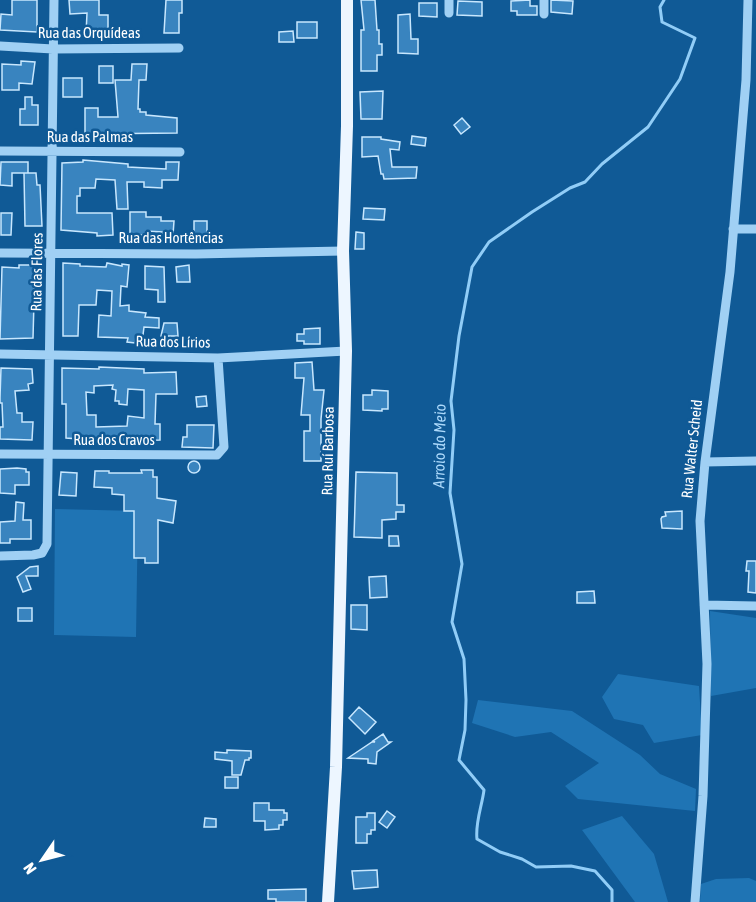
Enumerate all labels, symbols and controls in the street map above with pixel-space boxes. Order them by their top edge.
street label: Rua das Orquídeas [38,24,140,41]
street label: Rua das Palmas [47,128,133,145]
street label: Rua das Hortências [119,229,223,246]
street label: Rua das Flores [27,233,46,311]
street label: Rua dos Lírios [135,332,211,351]
street label: Rua Walter Scheid [678,399,705,499]
water label: Arroio do Meio [429,404,449,489]
street label: Rua Ruí Barbosa [318,406,337,496]
street label: Rua dos Cravos [73,431,155,448]
north arrow [12,830,72,890]
text: N [20,860,40,878]

